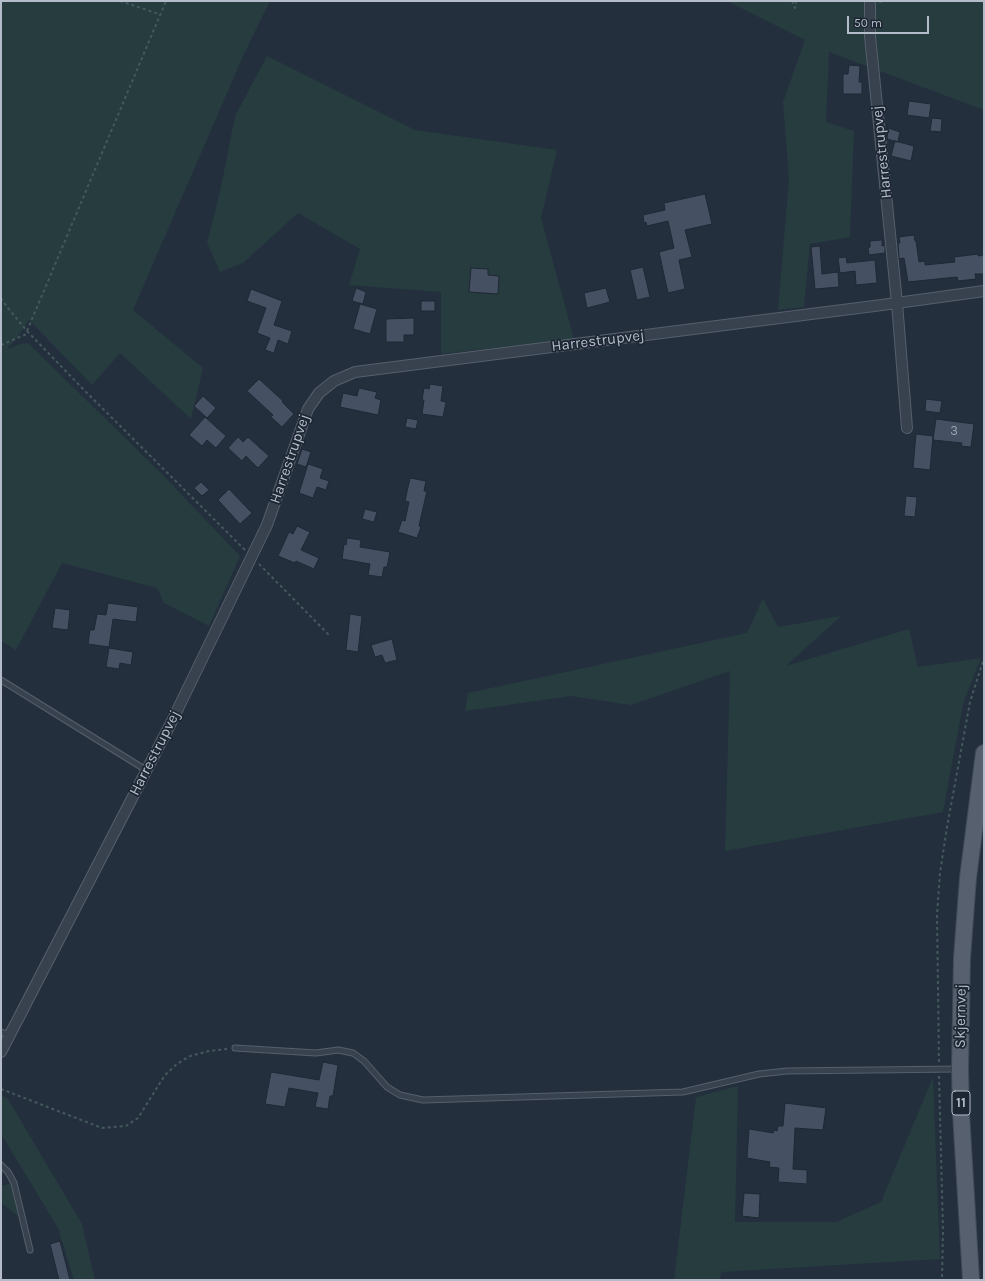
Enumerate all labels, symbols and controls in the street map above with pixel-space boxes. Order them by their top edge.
scale bar [849,8,931,34]
text: 50 m [854,16,882,30]
street label: Harrestrupvej [868,105,896,199]
street label: Harrestrupvej [550,326,646,356]
street label: Harrestrupvej [266,412,314,506]
house number: 3 [950,423,958,439]
street label: Harrestrupvej [126,707,184,799]
street label: Skjernvej [951,984,971,1048]
road number: 11 [952,1091,970,1115]

